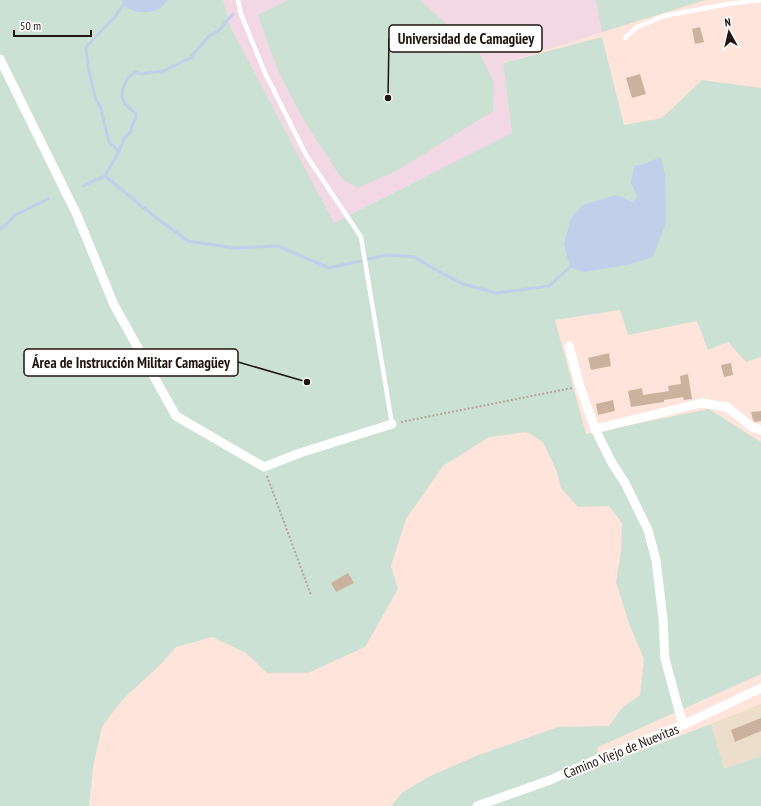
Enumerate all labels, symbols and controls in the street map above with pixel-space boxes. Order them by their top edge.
scale bar [14,12,91,38]
north arrow [709,12,749,52]
text: N [724,15,732,29]
text: 50 m [20,18,41,33]
callout: Universidad de Camagüey [389,25,542,52]
text: Universidad de Camagüey [398,29,535,48]
callout: Área de Instrucción Militar Camagüey [24,349,238,376]
text: Área de Instrucción Militar Camagüey [31,353,231,372]
street label: Camino Viejo de Nuevitas [561,720,682,782]

